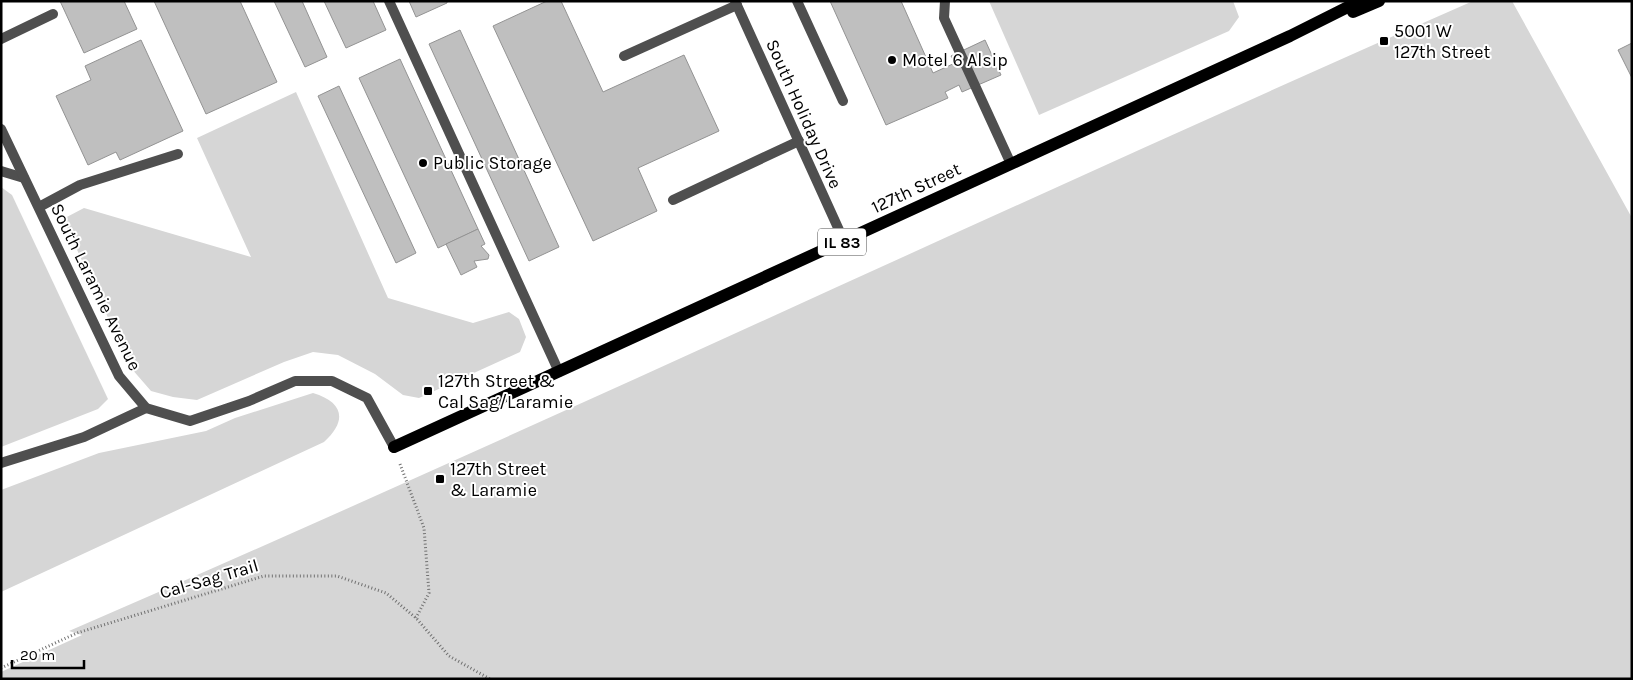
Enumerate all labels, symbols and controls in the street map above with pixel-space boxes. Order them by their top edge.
place label: 5001 W 127th Street [1394,20,1490,63]
marker: 5001 W 127th Street [1378,35,1390,47]
street label: South Holiday Drive [761,36,847,192]
place label: Motel 6 Alsip [902,49,1008,71]
marker: Motel 6 Alsip [886,54,898,66]
place label: Public Storage [433,152,552,174]
marker: Public Storage [417,157,429,169]
street label: 127th Street [868,158,964,218]
street label: South Laramie Avenue [46,200,146,374]
road number: IL 83 [818,228,866,256]
place label: 127th Street & Cal Sag/Laramie [438,370,573,413]
marker: 127th Street & Cal Sag/Laramie [422,385,434,397]
place label: 127th Street & Laramie [450,458,546,501]
marker: 127th Street & Laramie [434,473,446,485]
street label: Cal-Sag Trail [157,554,261,604]
scale bar [12,638,85,670]
text: 20 m [20,646,55,664]

